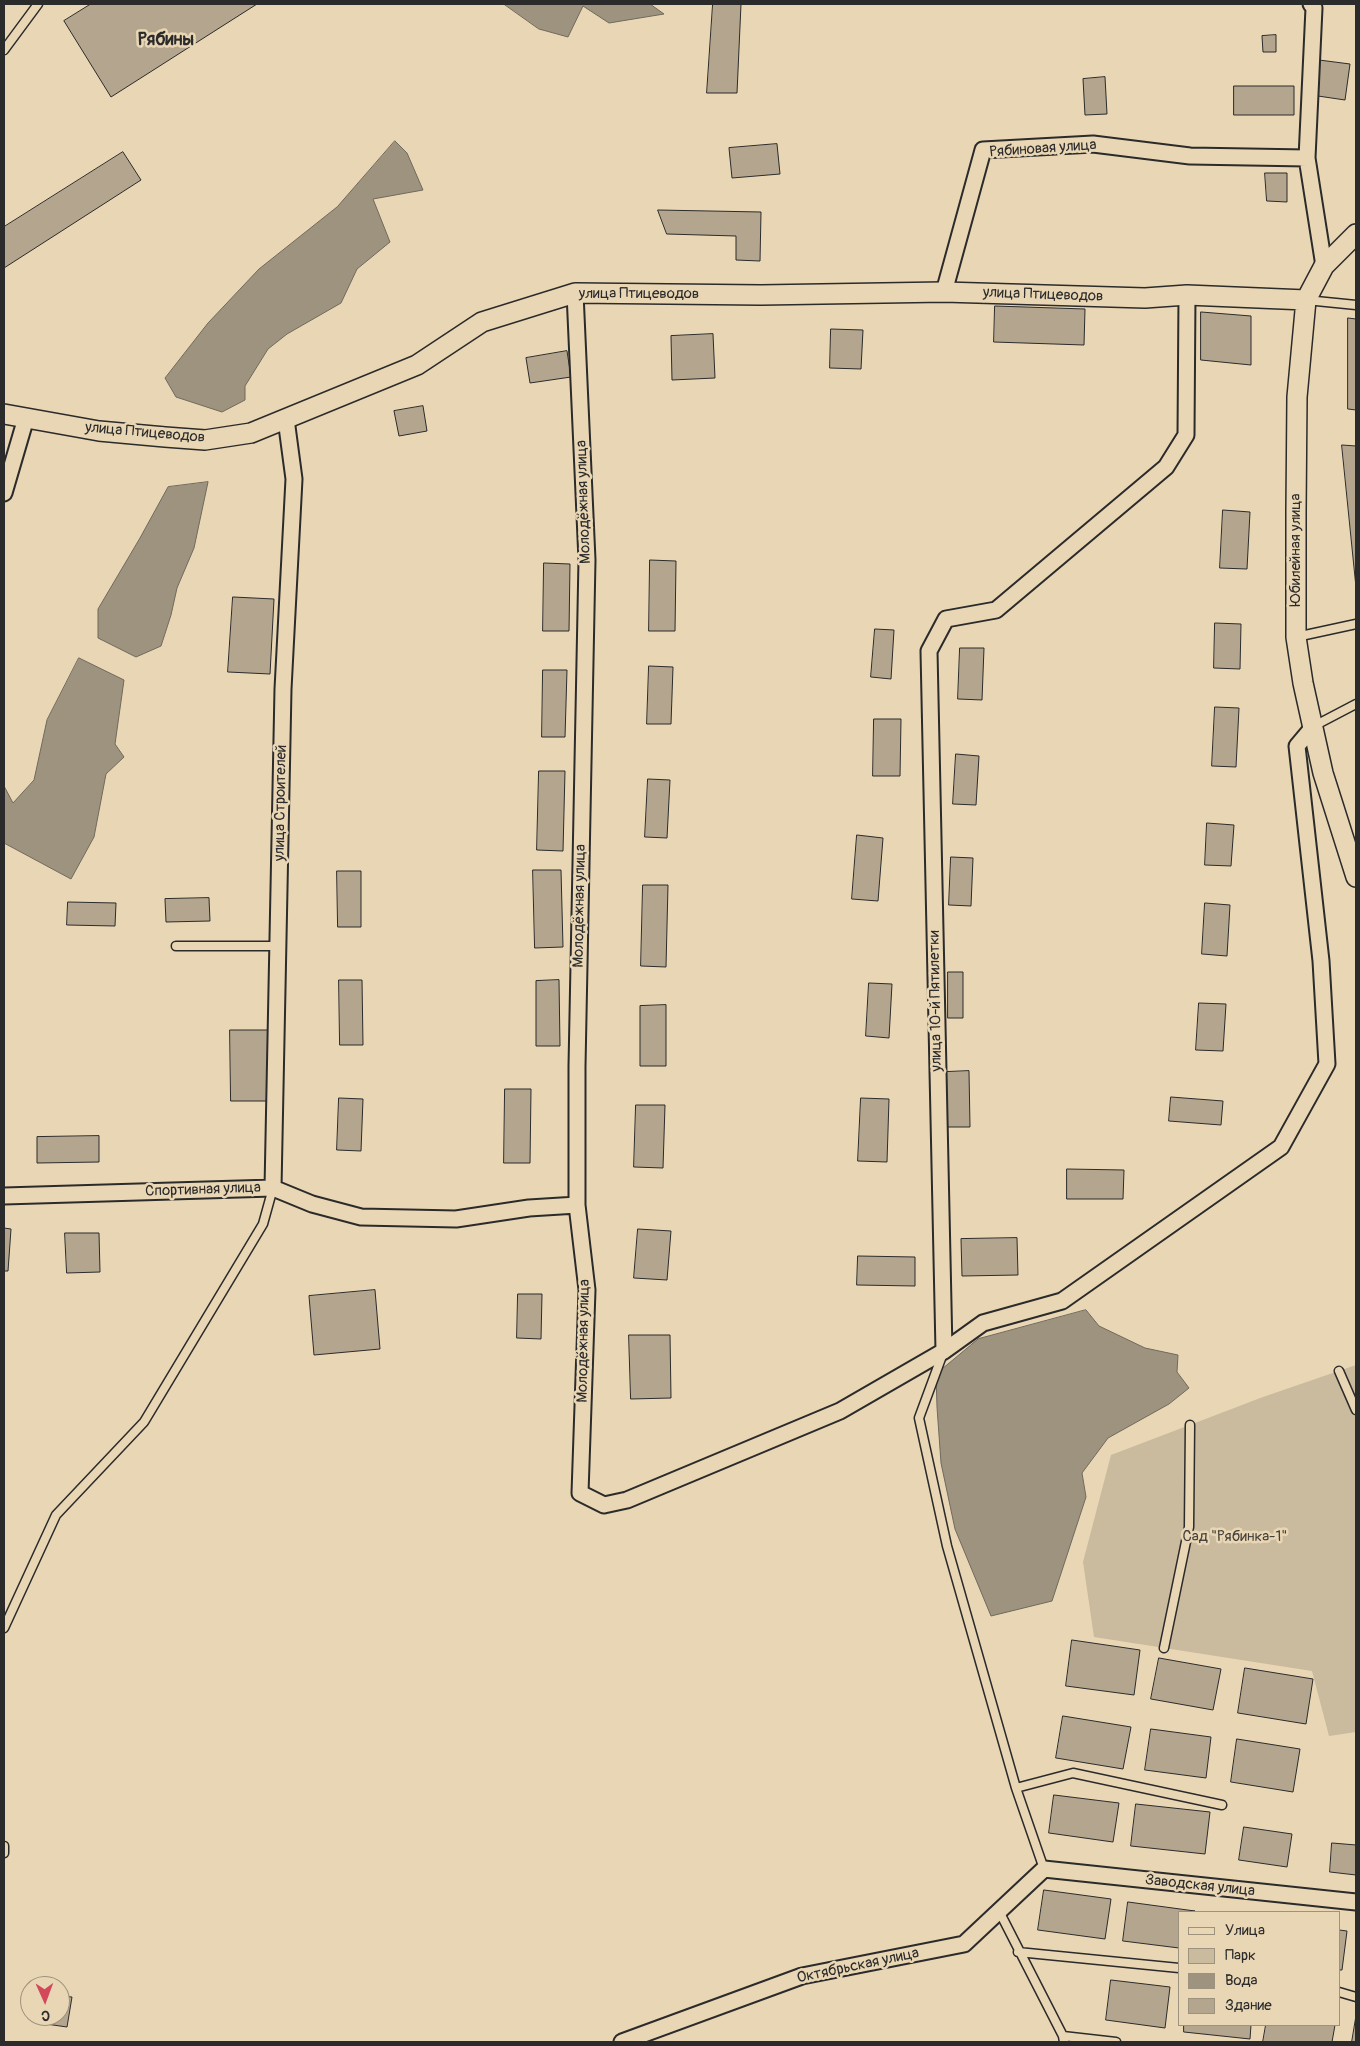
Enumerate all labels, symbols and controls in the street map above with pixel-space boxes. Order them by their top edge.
district label: Рябины [138,29,194,51]
street label: Рябиновая улица [989,136,1097,162]
street label: улица Птицеводов [982,284,1104,306]
street label: улица Птицеводов [579,285,699,303]
street label: улица Птицеводов [84,419,206,447]
street label: Молодёжная улица [573,440,595,564]
street label: Юбилейная улица [1287,494,1305,606]
street label: улица Строителей [271,745,291,861]
street label: Молодёжная улица [570,844,590,968]
street label: улица 10-й Пятилетки [926,930,946,1072]
street label: Спортивная улица [145,1179,261,1201]
street label: Молодёжная улица [574,1279,594,1403]
park label: Сад "Рябинка-1" [1183,1528,1287,1546]
street label: Заводская улица [1144,1871,1256,1901]
legend [1178,1911,1340,2026]
text: Улица [1225,1921,1265,1940]
street label: Октябрьская улица [795,1944,921,1988]
text: Парк [1225,1946,1256,1965]
text: Вода [1225,1971,1258,1990]
north arrow [20,1976,70,2026]
text: Здание [1225,1996,1272,2015]
text: С [41,2007,50,2024]

